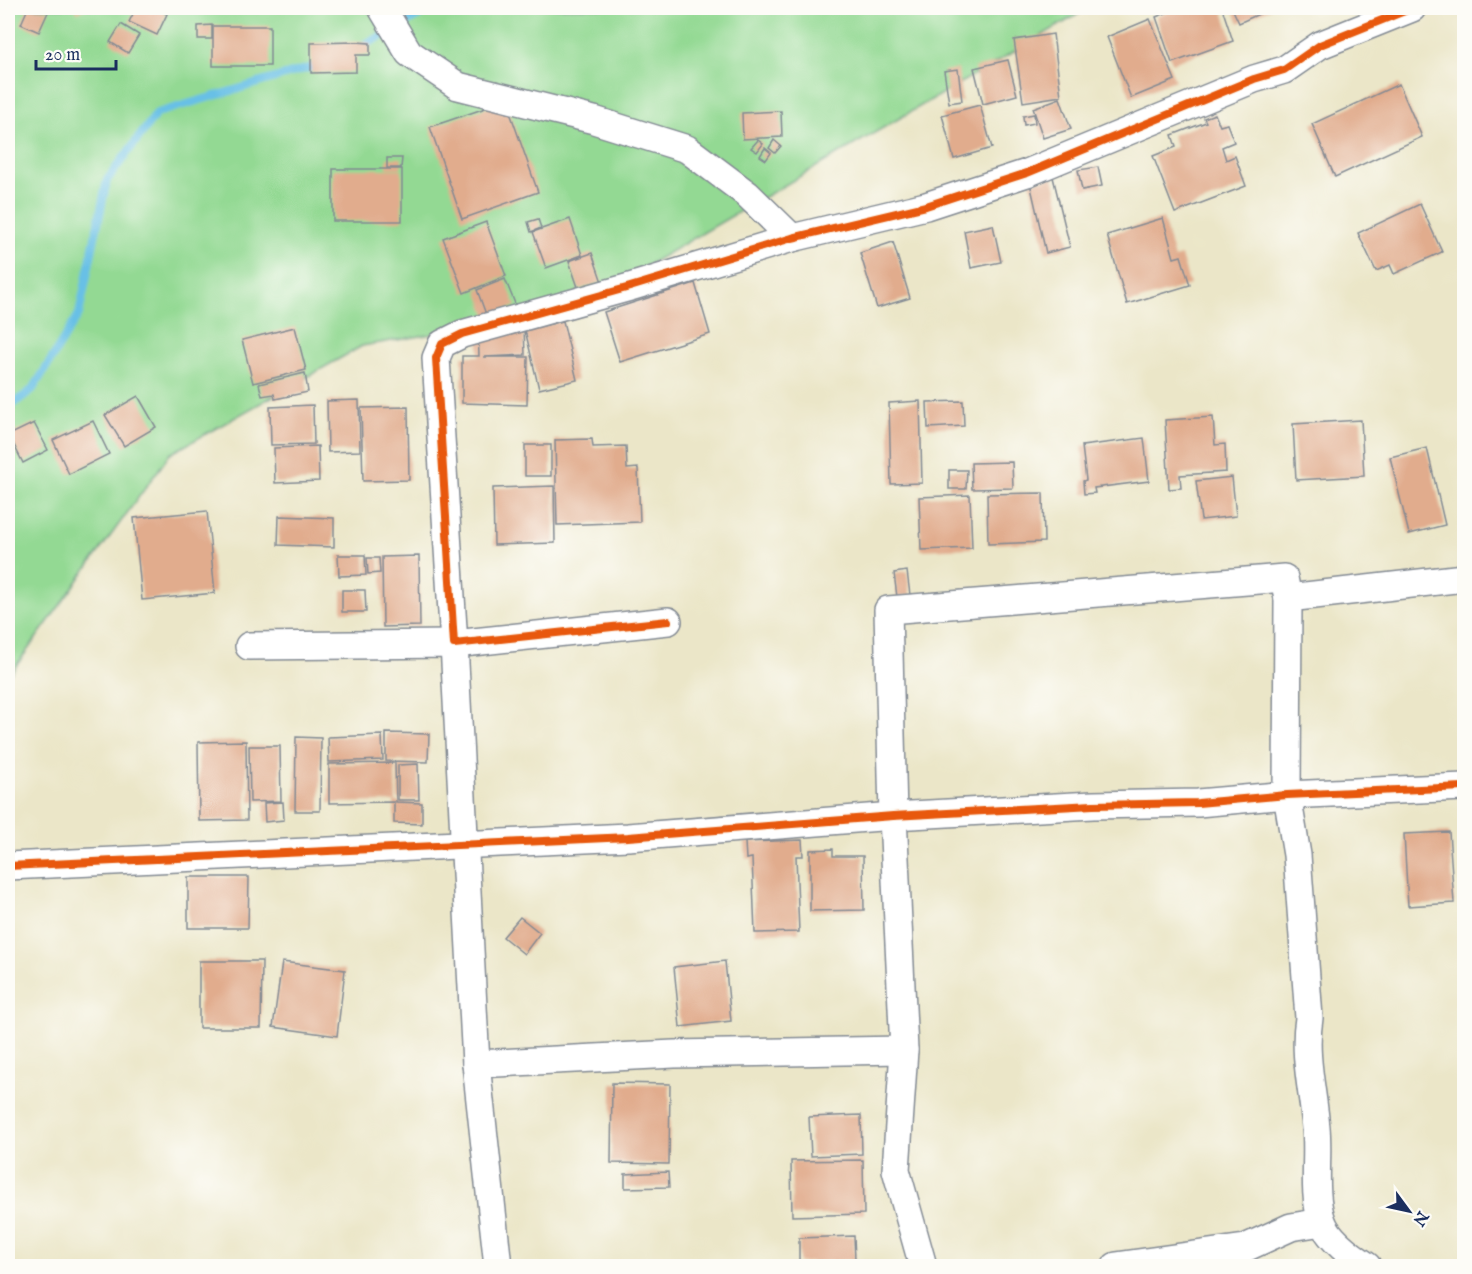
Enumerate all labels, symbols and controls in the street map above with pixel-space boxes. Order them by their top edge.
scale bar [36,33,116,71]
text: 20 m [45,44,80,67]
north arrow [1379,1181,1439,1241]
text: N [1408,1206,1433,1229]

